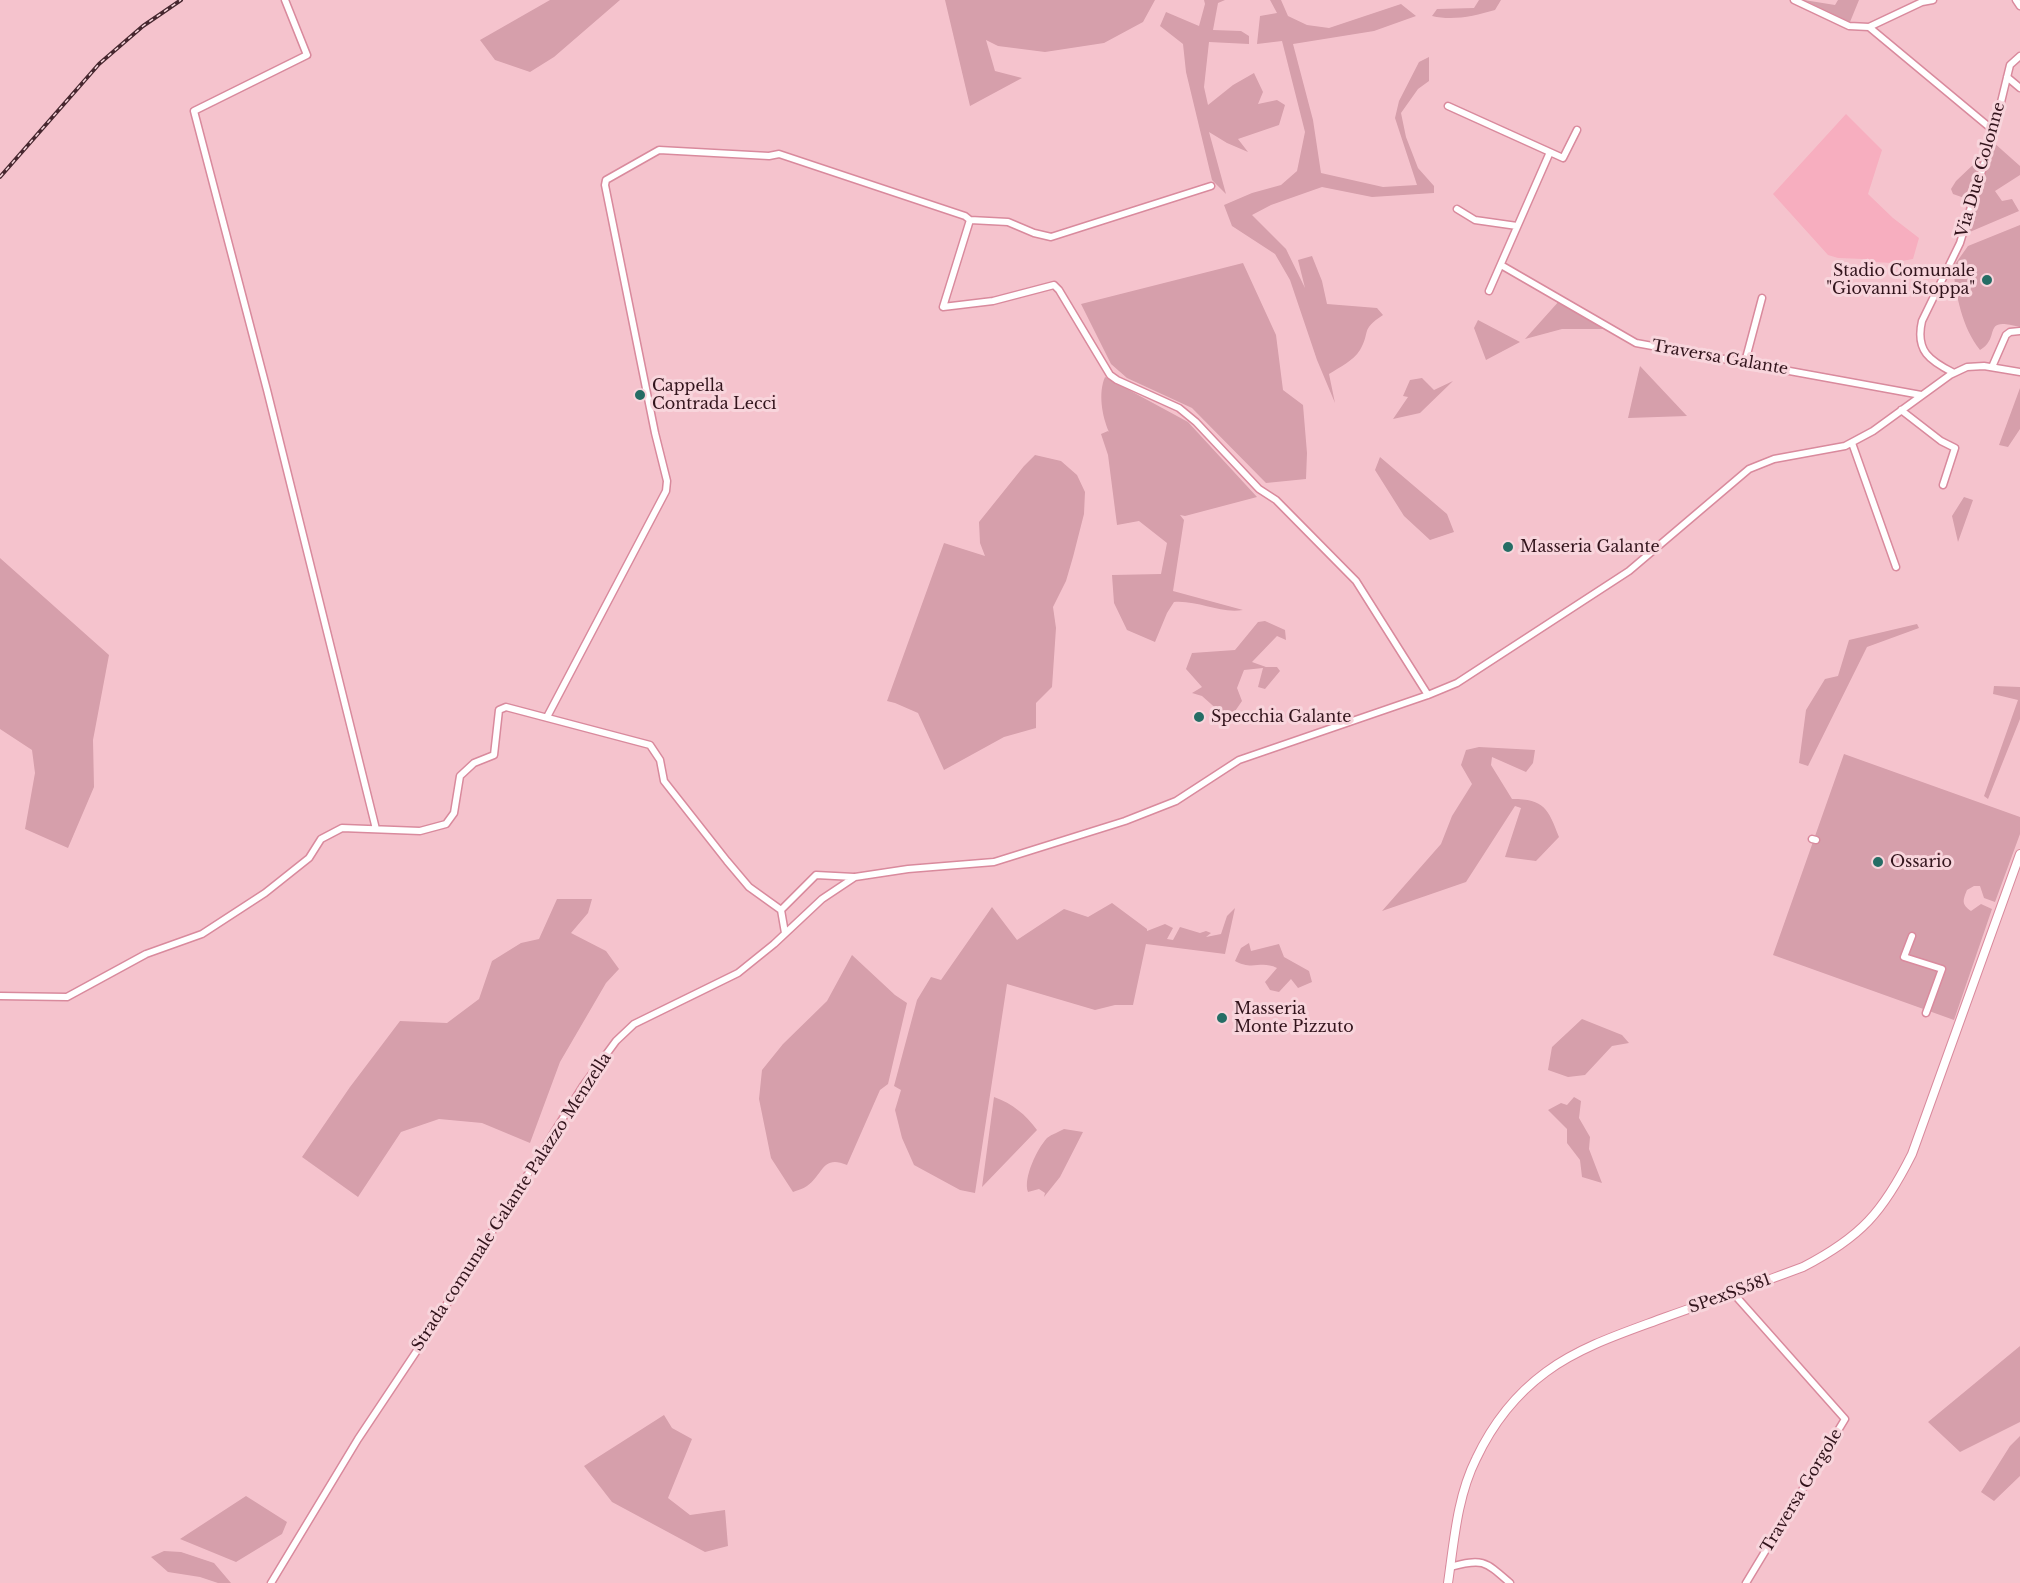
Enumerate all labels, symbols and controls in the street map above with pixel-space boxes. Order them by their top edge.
street label: Via Due Colonne [1952,100,2010,240]
place label: Stadio Comunale "Giovanni Stoppa" [1826,261,1975,299]
marker: Stadio Comunale "Giovanni Stoppa" [1980,273,1994,287]
street label: Traversa Galante [1650,337,1790,379]
place label: Cappella Contrada Lecci [652,376,777,414]
marker: Cappella Contrada Lecci [633,388,647,402]
place label: Masseria Galante [1520,537,1660,557]
marker: Masseria Galante [1501,540,1515,554]
place label: Specchia Galante [1211,707,1351,727]
marker: Specchia Galante [1192,710,1206,724]
place label: Ossario [1890,852,1952,872]
marker: Ossario [1871,855,1885,869]
place label: Masseria Monte Pizzuto [1234,999,1354,1037]
marker: Masseria Monte Pizzuto [1215,1011,1229,1025]
street label: Strada comunale Galante Palazzo Menzella [408,1049,616,1355]
street label: SPexSS581 [1686,1270,1774,1318]
street label: Traversa Gorgole [1757,1426,1847,1556]

